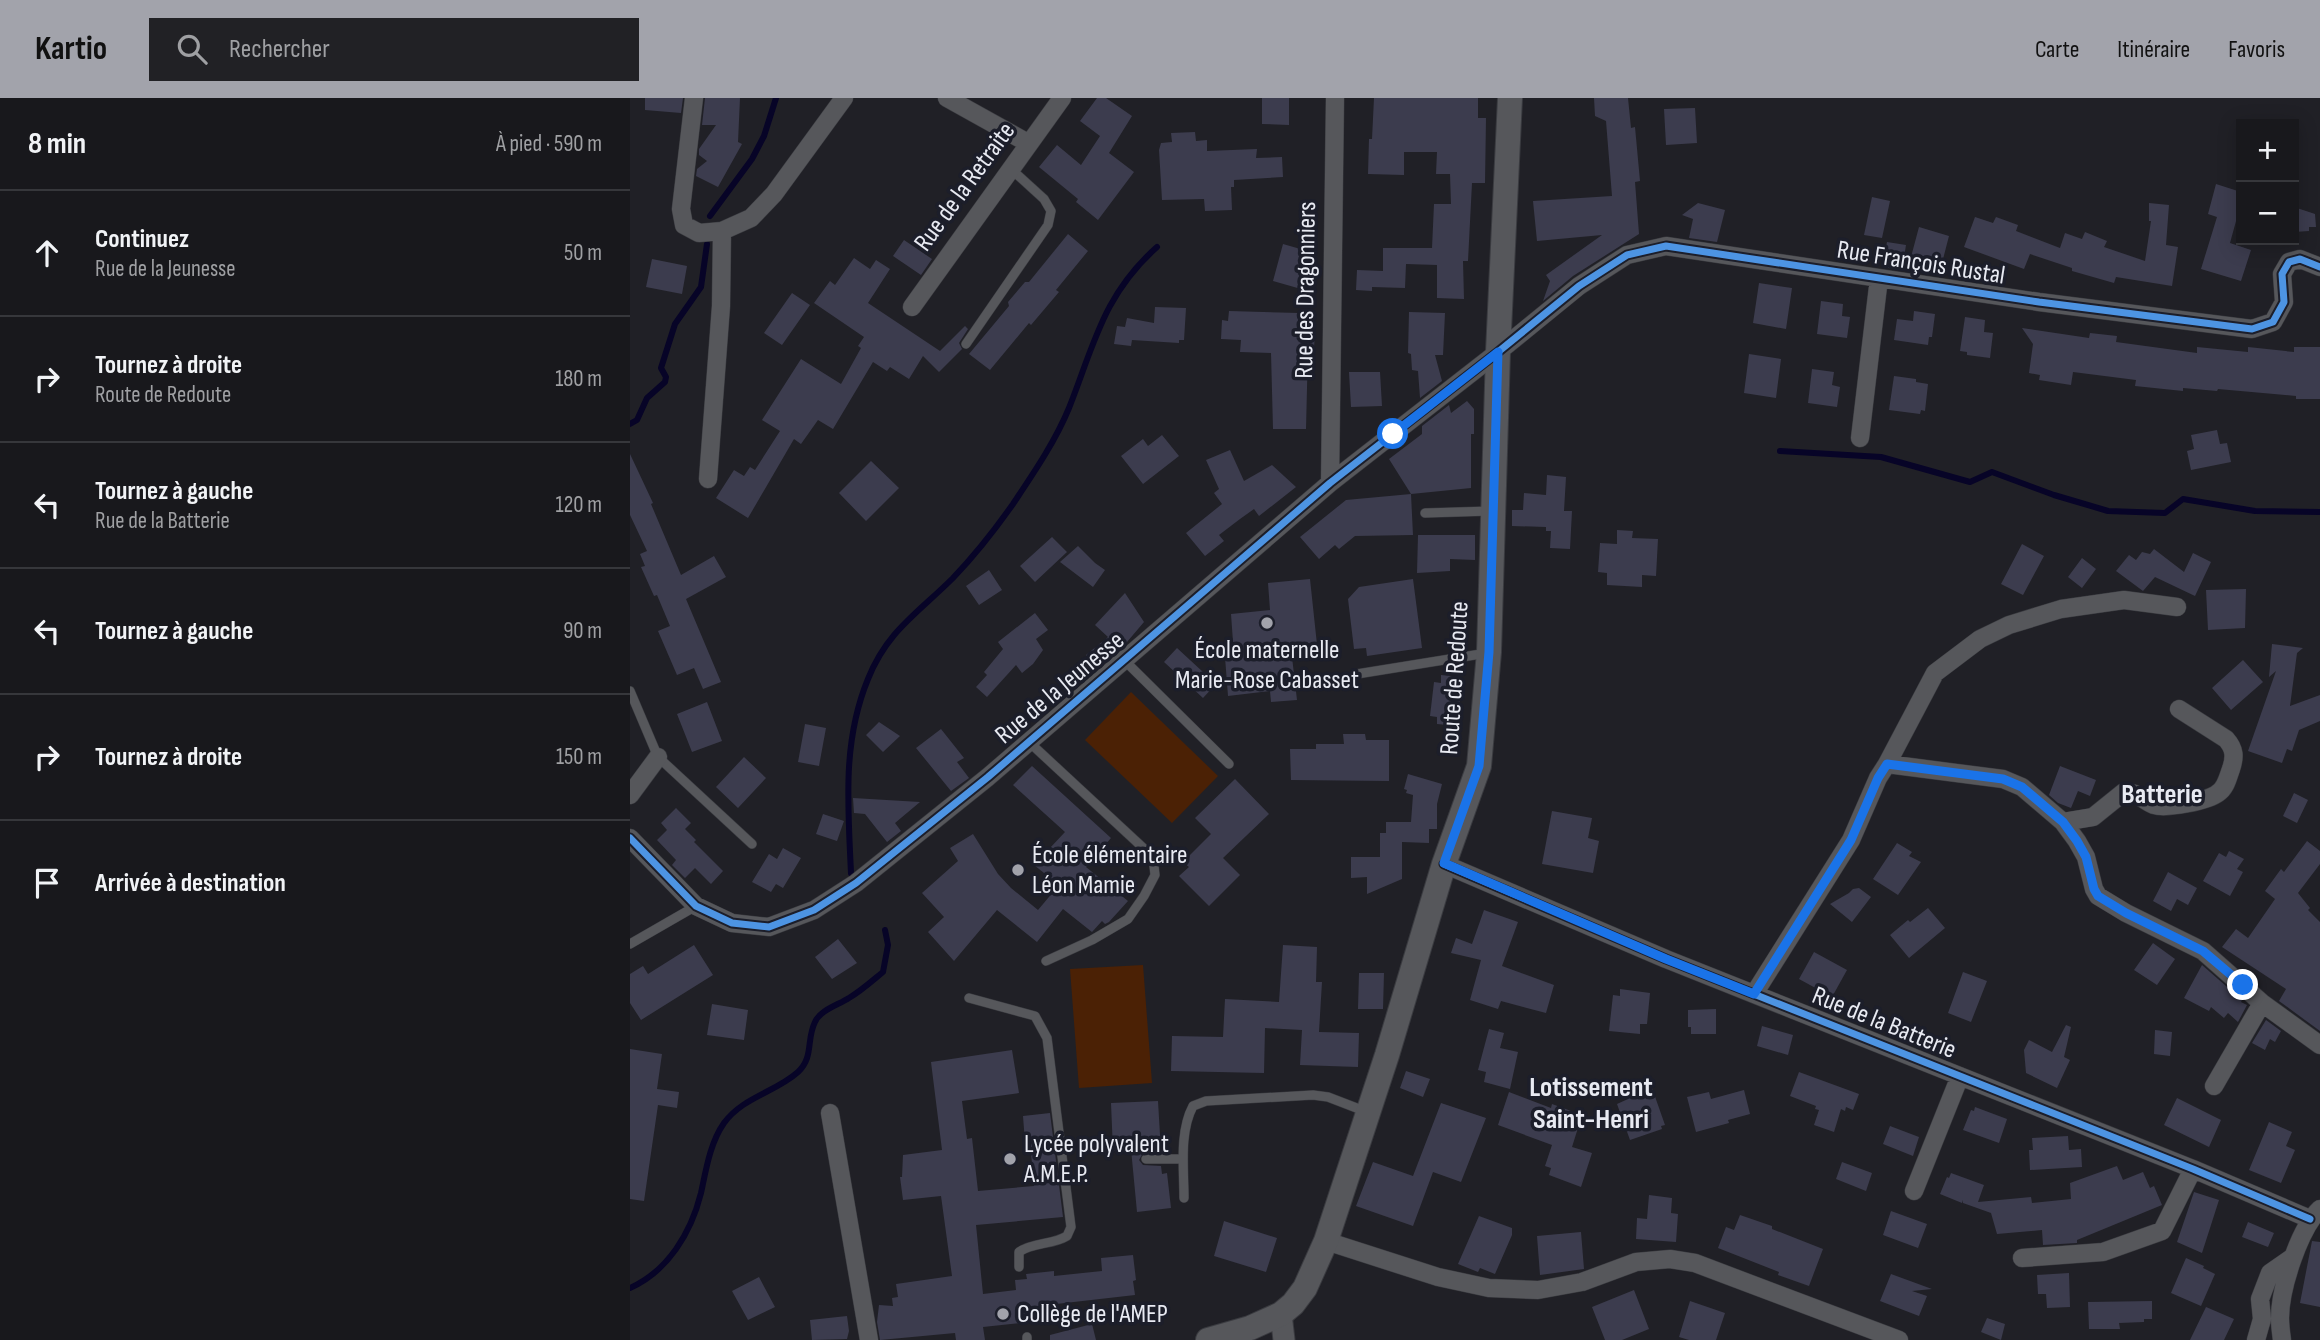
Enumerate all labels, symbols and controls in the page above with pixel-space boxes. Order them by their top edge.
search box [149,18,639,81]
text: Kartio [35,29,107,69]
icon: search [173,30,211,68]
text: Rechercher [229,34,330,65]
text: Carte [2035,35,2079,64]
text: Itinéraire [2117,35,2190,64]
text: Favoris [2228,35,2285,64]
street label: Rue de la Retraite [908,116,1022,258]
map controls [2236,119,2299,245]
button: + [2236,119,2299,182]
text: 8 min [28,126,86,162]
text: À pied · 590 m [496,130,602,158]
button: − [2236,182,2299,245]
street label: Rue des Dragonniers [1289,201,1323,379]
text: Continuez [95,224,189,255]
icon: ahead [28,234,66,272]
street label: Rue François Rustal [1835,234,2007,292]
text: 50 m [564,239,602,267]
text: Rue de la Jeunesse [95,255,236,283]
text: Tournez à droite [95,350,242,381]
icon: right [28,360,66,398]
text: 180 m [555,365,602,393]
text: Route de Redoute [95,381,231,409]
route start [1377,418,1408,449]
text: Tournez à gauche [95,476,253,507]
icon: left [28,486,66,524]
text: 120 m [556,491,602,519]
text: Rue de la Batterie [95,507,230,535]
street label: Route de Redoute [1434,600,1476,756]
icon: left [28,612,66,650]
marker: École maternelle Marie-Rose Cabasset [1259,615,1275,631]
text: Tournez à gauche [95,616,253,647]
text: 90 m [563,617,602,645]
street label: Rue de la Jeunesse [989,625,1131,751]
place label: École maternelle Marie-Rose Cabasset [1175,635,1359,696]
icon: right [28,738,66,776]
text: Tournez à droite [95,742,242,773]
text: 150 m [556,743,602,771]
district label: Batterie [2121,778,2203,811]
place label: École élémentaire Léon Mamie [1032,840,1187,901]
marker: École élémentaire Léon Mamie [1010,862,1026,878]
icon: arrive [28,864,66,902]
text: Arrivée à destination [95,868,286,899]
route end [2227,969,2258,1000]
street label: Rue de la Batterie [1808,980,1960,1066]
district label: Lotissement Saint-Henri [1529,1071,1653,1136]
place label: Lycée polyvalent A.M.E.P. [1023,1129,1169,1190]
marker: Lycée polyvalent A.M.E.P. [1002,1151,1018,1167]
place label: Collège de l'AMEP [1017,1299,1168,1330]
marker: Collège de l'AMEP [995,1306,1011,1322]

